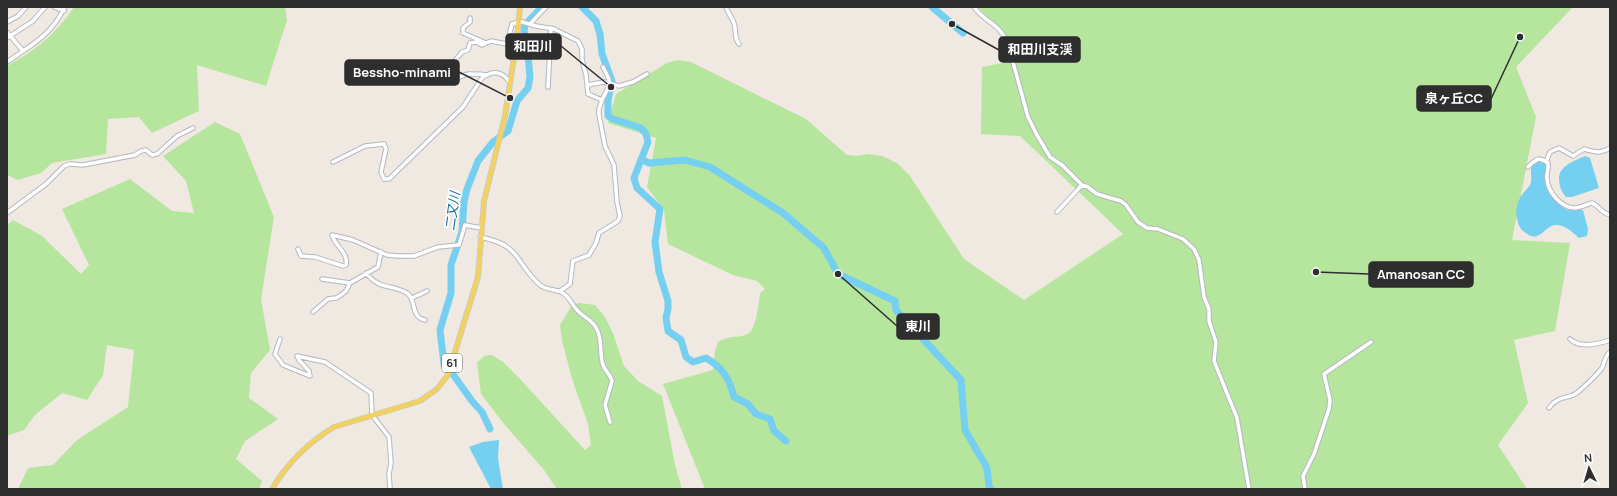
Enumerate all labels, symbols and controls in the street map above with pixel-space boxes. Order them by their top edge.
callout: 和田川 [506,34,561,59]
text: 和田川 [513,37,553,55]
callout: 和田川支渓 [999,37,1080,62]
text: 和田川支渓 [1007,40,1073,58]
callout: Bessho-minami [345,60,459,85]
text: Bessho-minami [353,63,451,81]
callout: 泉ヶ丘CC [1417,86,1491,111]
text: 泉ヶ丘CC [1425,89,1483,107]
water label: 二又川 [440,188,464,232]
callout: Amanosan CC [1369,262,1473,287]
text: Amanosan CC [1377,265,1466,283]
callout: 東川 [897,314,939,339]
text: 東川 [905,317,931,335]
road number: 61 [442,354,462,372]
north arrow [1569,448,1609,488]
text: N [1583,450,1593,465]

